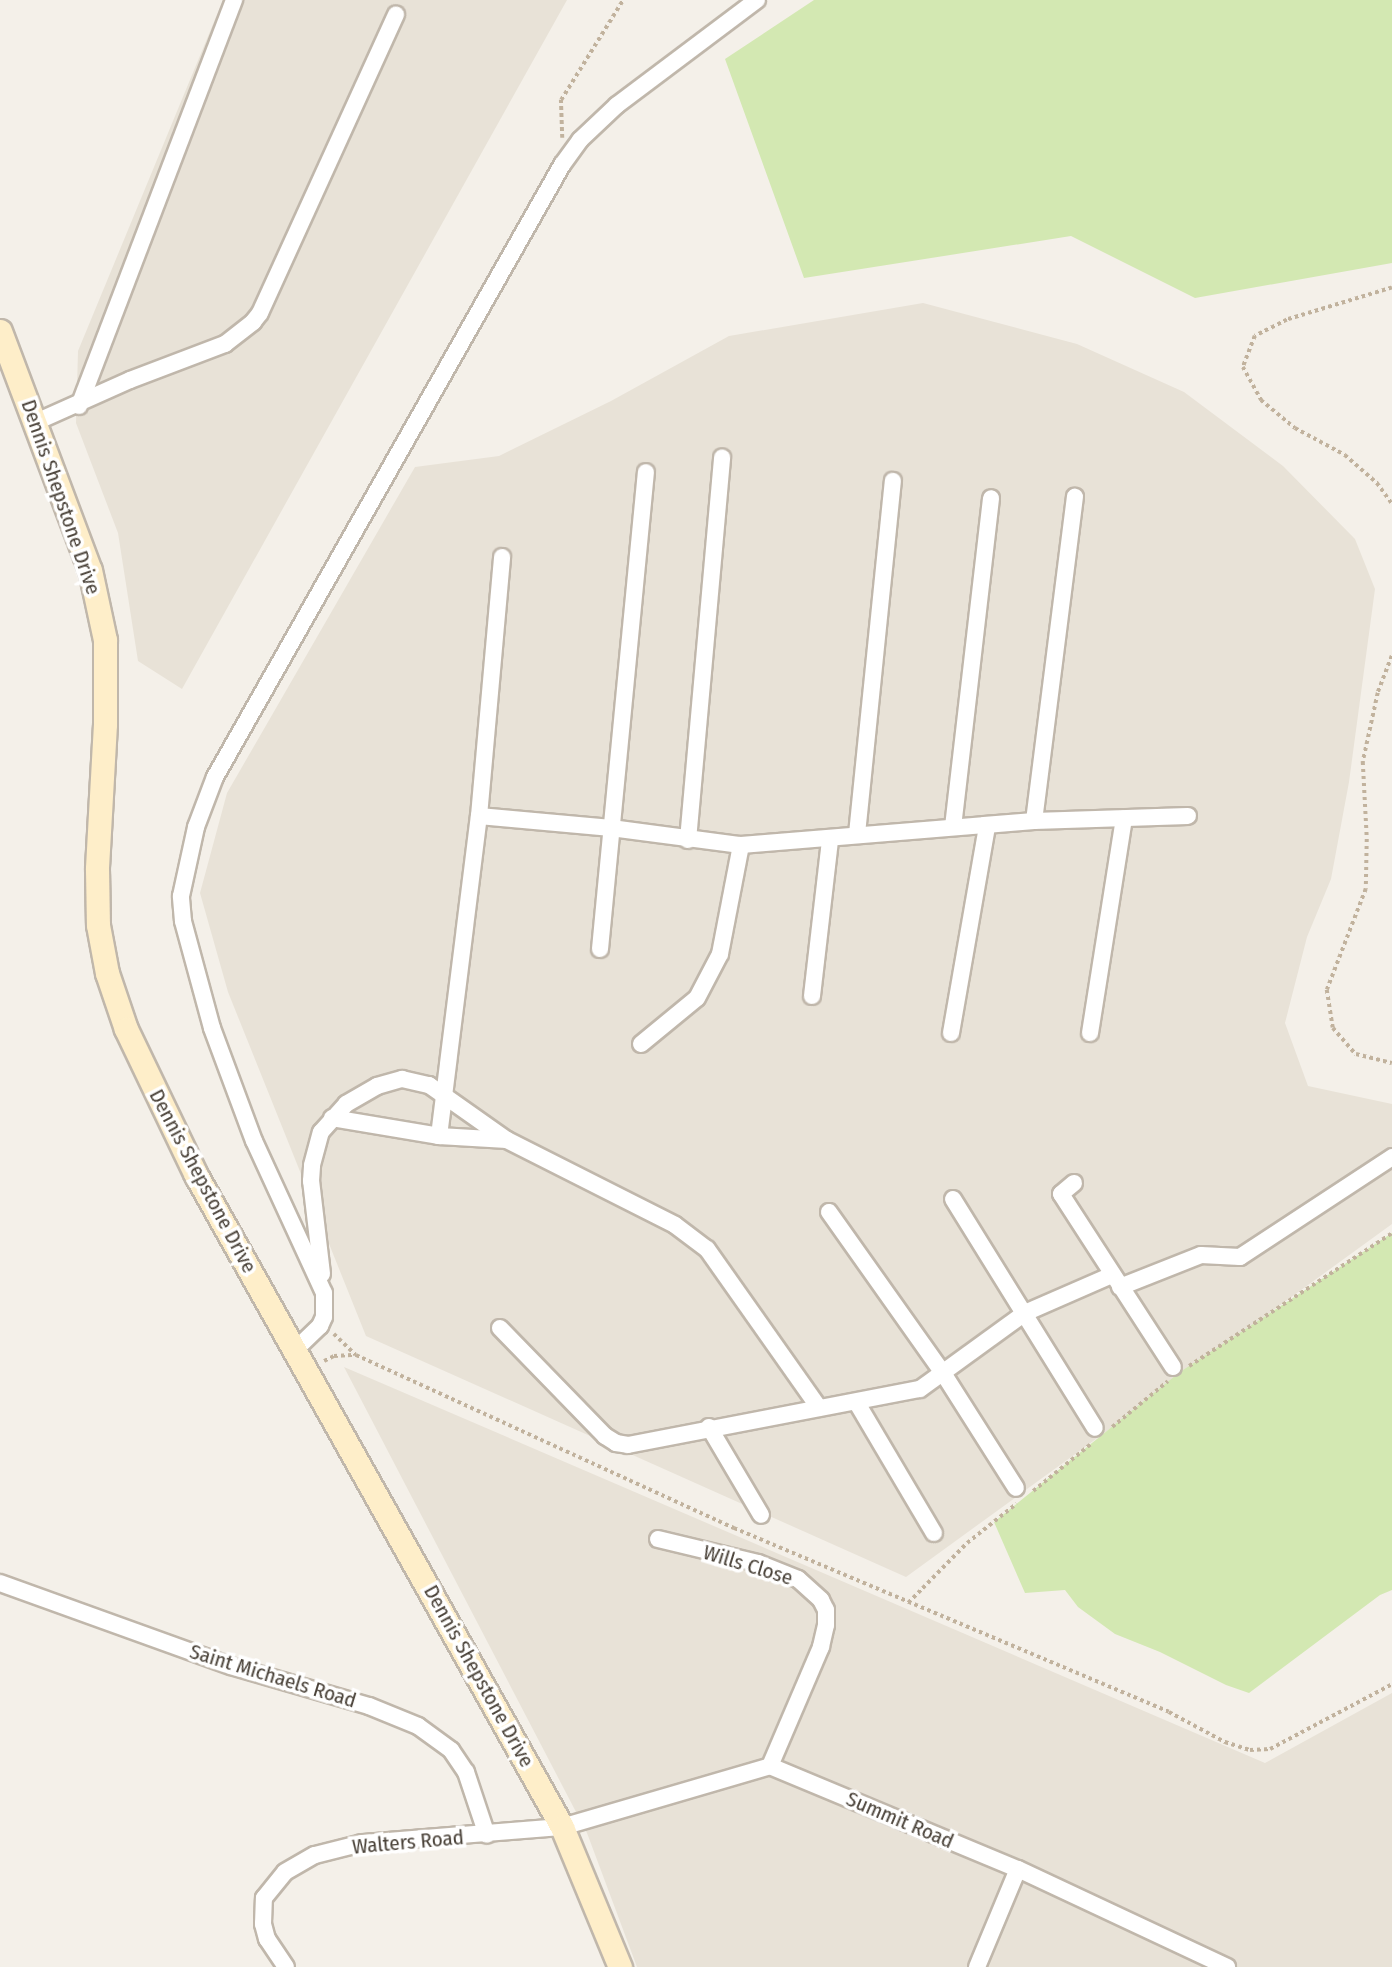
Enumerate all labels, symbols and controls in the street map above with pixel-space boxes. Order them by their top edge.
street label: Dennis Shepstone Drive [16,396,106,598]
street label: Dennis Shepstone Drive [144,1085,262,1277]
street label: Wills Close [700,1539,796,1591]
street label: Dennis Shepstone Drive [418,1581,540,1771]
street label: Saint Michaels Road [187,1639,359,1713]
street label: Summit Road [842,1786,958,1854]
street label: Walters Road [351,1825,465,1859]

